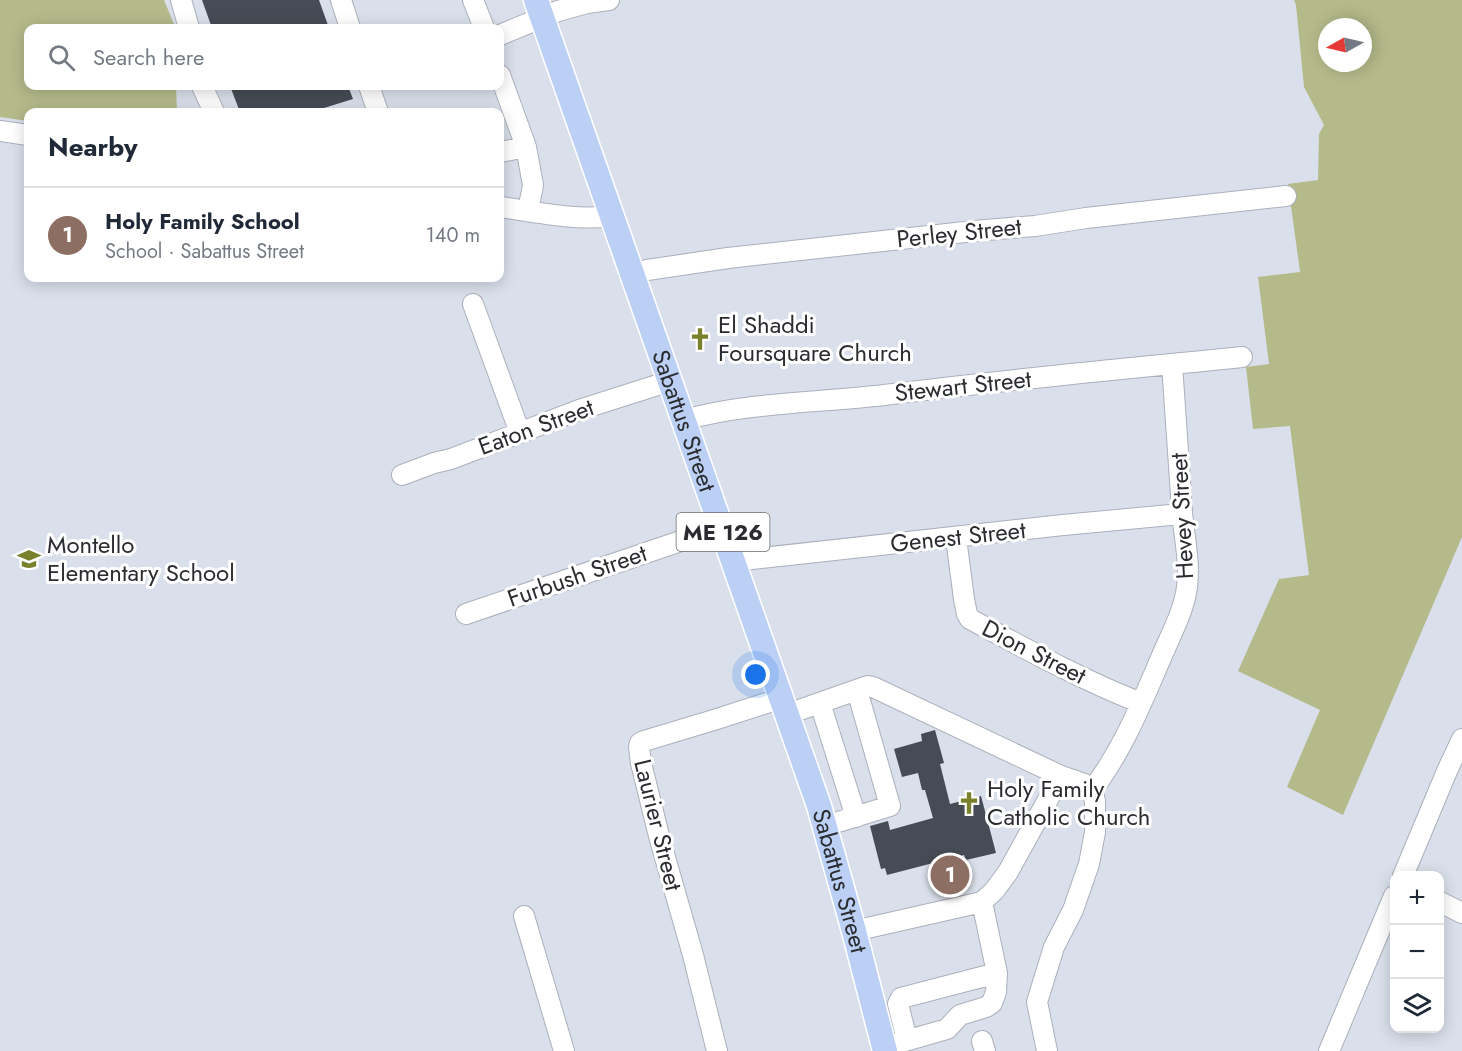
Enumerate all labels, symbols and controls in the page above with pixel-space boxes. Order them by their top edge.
north arrow [1318,18,1372,72]
search box [24,24,504,90]
icon: search [45,41,78,74]
text: Search here [93,41,204,73]
text: Nearby [48,128,137,166]
text: Holy Family School [105,205,300,237]
street label: Perley Street [895,209,1023,256]
text: 1 [62,221,73,250]
text: 140 m [426,221,480,250]
text: School · Sabattus Street [105,237,304,266]
place label: El Shaddi Foursquare Church [718,307,912,370]
church icon: El Shaddi Foursquare Church [687,326,713,352]
street label: Sabattus Street [643,345,725,497]
street label: Stewart Street [893,361,1033,410]
street label: Eaton Street [473,389,599,464]
street label: Hevey Street [1161,452,1202,580]
street label: Genest Street [889,512,1028,561]
road number: ME 126 [676,513,770,551]
place label: Montello Elementary School [47,527,235,590]
street label: Furbush Street [502,535,651,616]
school or university icon: Montello Elementary School [16,546,42,572]
street label: Dion Street [976,610,1093,693]
your location [741,660,770,689]
street label: Laurier Street [625,755,692,895]
place label: Holy Family Catholic Church [987,771,1150,834]
church icon: Holy Family Catholic Church [956,790,982,816]
street label: Sabattus Street [804,805,877,957]
pin: 1 [930,852,970,898]
map controls [1390,871,1444,1033]
button: + [1390,871,1444,925]
button: − [1390,925,1444,979]
button: layers [1390,979,1444,1033]

